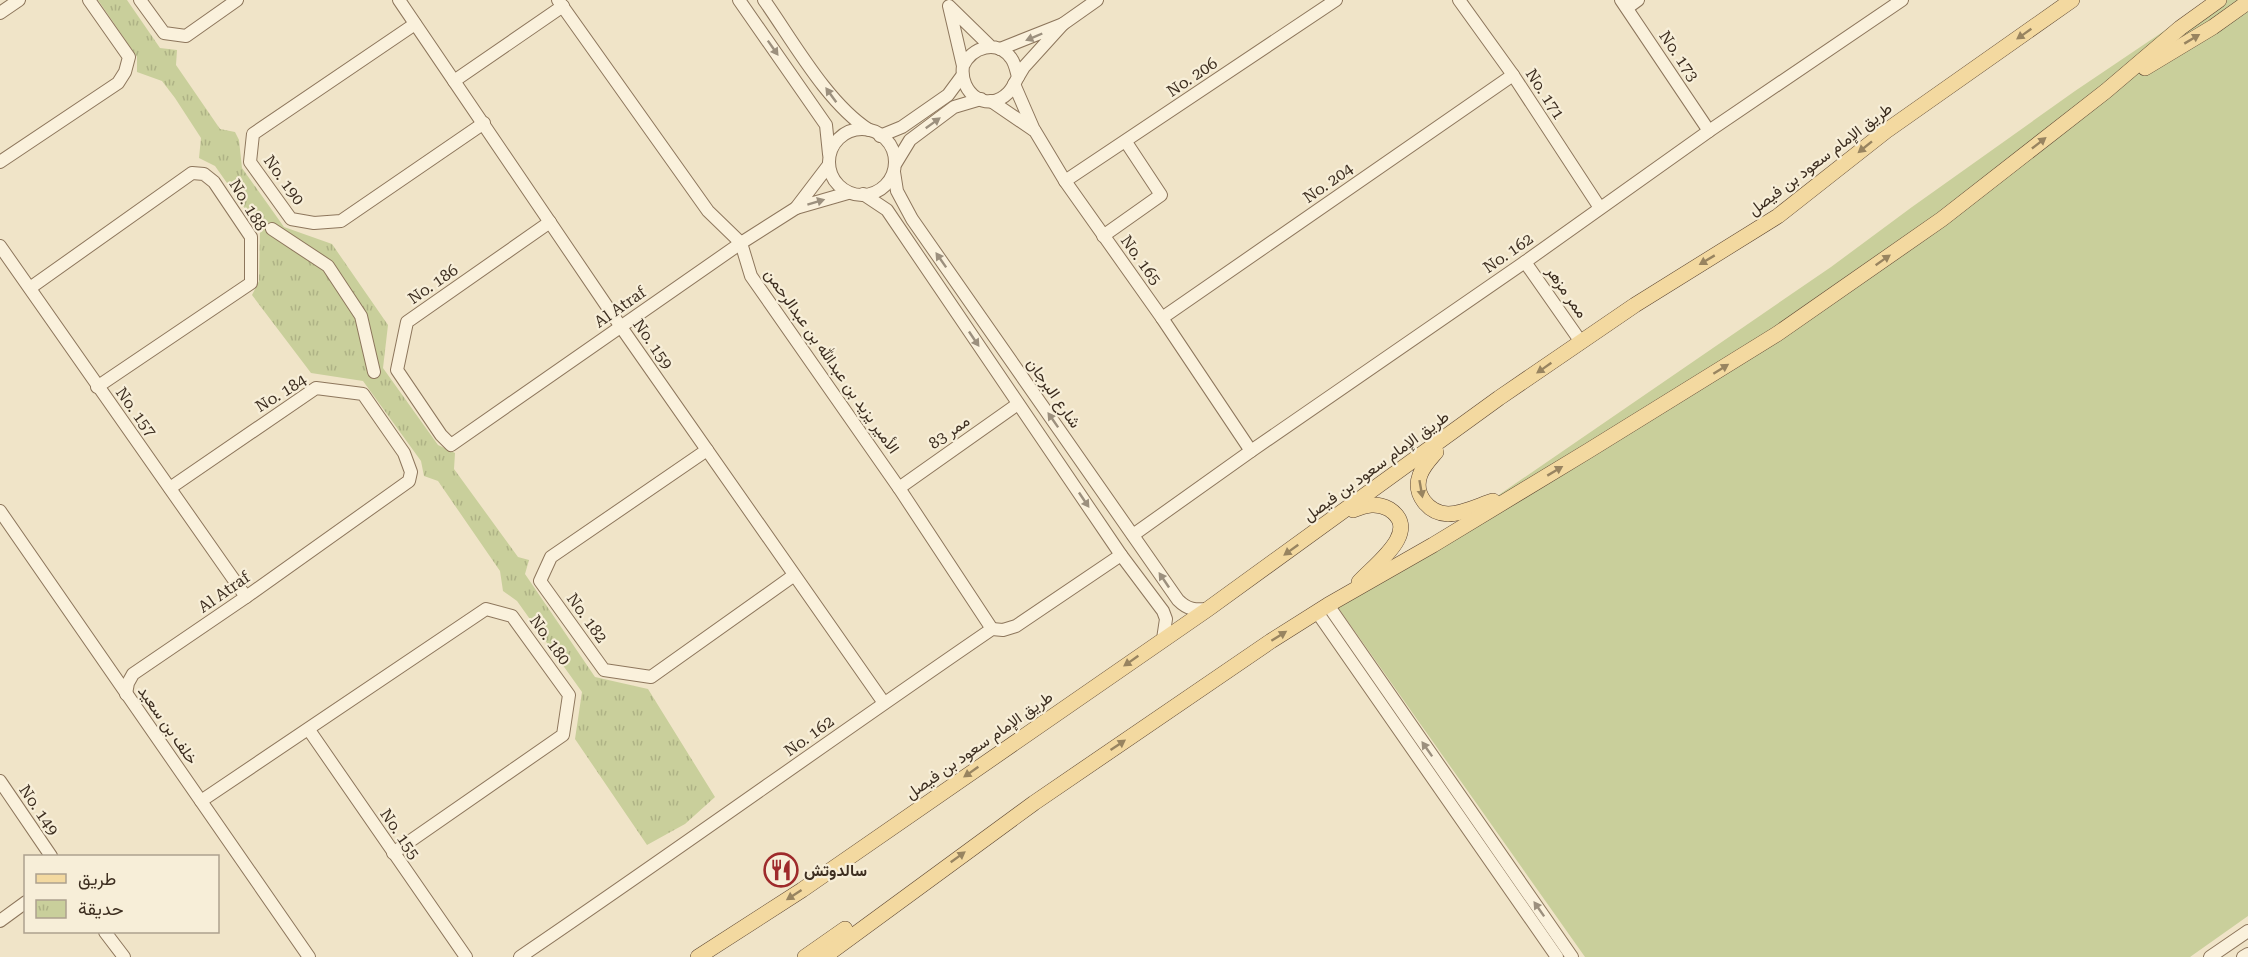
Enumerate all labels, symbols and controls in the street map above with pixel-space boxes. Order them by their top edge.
street label: No. 173 [1655,27,1703,85]
one-way arrow [2017,28,2033,40]
one-way arrow [1025,33,1043,42]
one-way arrow [2184,34,2200,45]
one-way arrow [766,40,778,55]
street label: No. 206 [1163,53,1221,101]
street label: No. 171 [1522,65,1568,123]
one-way arrow [826,88,838,103]
street label: طريق الإمام سعود بن فيصل [1744,99,1896,220]
one-way arrow [925,118,940,130]
one-way arrow [2031,137,2047,150]
one-way arrow [1858,140,1873,153]
street label: No. 190 [260,151,308,209]
street label: No. 204 [1299,159,1357,207]
street label: No. 188 [225,176,271,234]
one-way arrow [807,197,825,206]
street label: No. 162 [1479,229,1537,277]
street label: No. 165 [1117,231,1165,289]
one-way arrow [936,252,947,268]
one-way arrow [1698,255,1715,265]
one-way arrow [1875,255,1891,266]
street label: No. 186 [404,260,462,308]
street label: ممر مزهر [1541,262,1592,322]
street label: الأمير يزيد بن عبدالله بن عبدالرحمن [760,265,903,458]
street label: Al Atraf [591,282,650,332]
street label: No. 159 [629,315,677,373]
one-way arrow [968,331,979,347]
street label: شارع البرجان [1021,354,1085,433]
one-way arrow [1537,362,1553,374]
one-way arrow [1713,363,1729,374]
street label: No. 184 [252,370,310,416]
street label: No. 157 [112,383,160,441]
street label: طريق الإمام سعود بن فيصل [1299,407,1453,526]
street label: ممر 83 [925,411,974,454]
one-way arrow [1047,412,1059,428]
one-way arrow [1547,466,1564,476]
one-way arrow [1417,480,1426,499]
one-way arrow [1078,492,1090,508]
one-way arrow [1284,543,1299,555]
street label: Al Atraf [195,567,254,617]
one-way arrow [1159,572,1170,588]
street label: No. 182 [563,589,611,647]
street label: No. 180 [526,611,574,669]
one-way arrow [1271,630,1287,641]
one-way arrow [1124,655,1140,667]
street label: خلف بن سعيد [133,682,202,769]
street label: طريق الإمام سعود بن فيصل [902,687,1057,804]
street label: No. 162 [780,712,838,760]
one-way arrow [1110,740,1126,751]
one-way arrow [1421,742,1433,758]
one-way arrow [964,766,980,778]
street label: No. 149 [15,781,63,839]
street label: No. 155 [376,805,424,863]
restaurant icon: سالدوتش [763,852,799,888]
one-way arrow [950,852,966,863]
legend [24,855,219,933]
place label: سالدوتش [804,861,867,881]
text: طريق [78,868,116,890]
one-way arrow [786,890,802,901]
text: حديقة [78,898,124,919]
one-way arrow [1534,901,1545,917]

